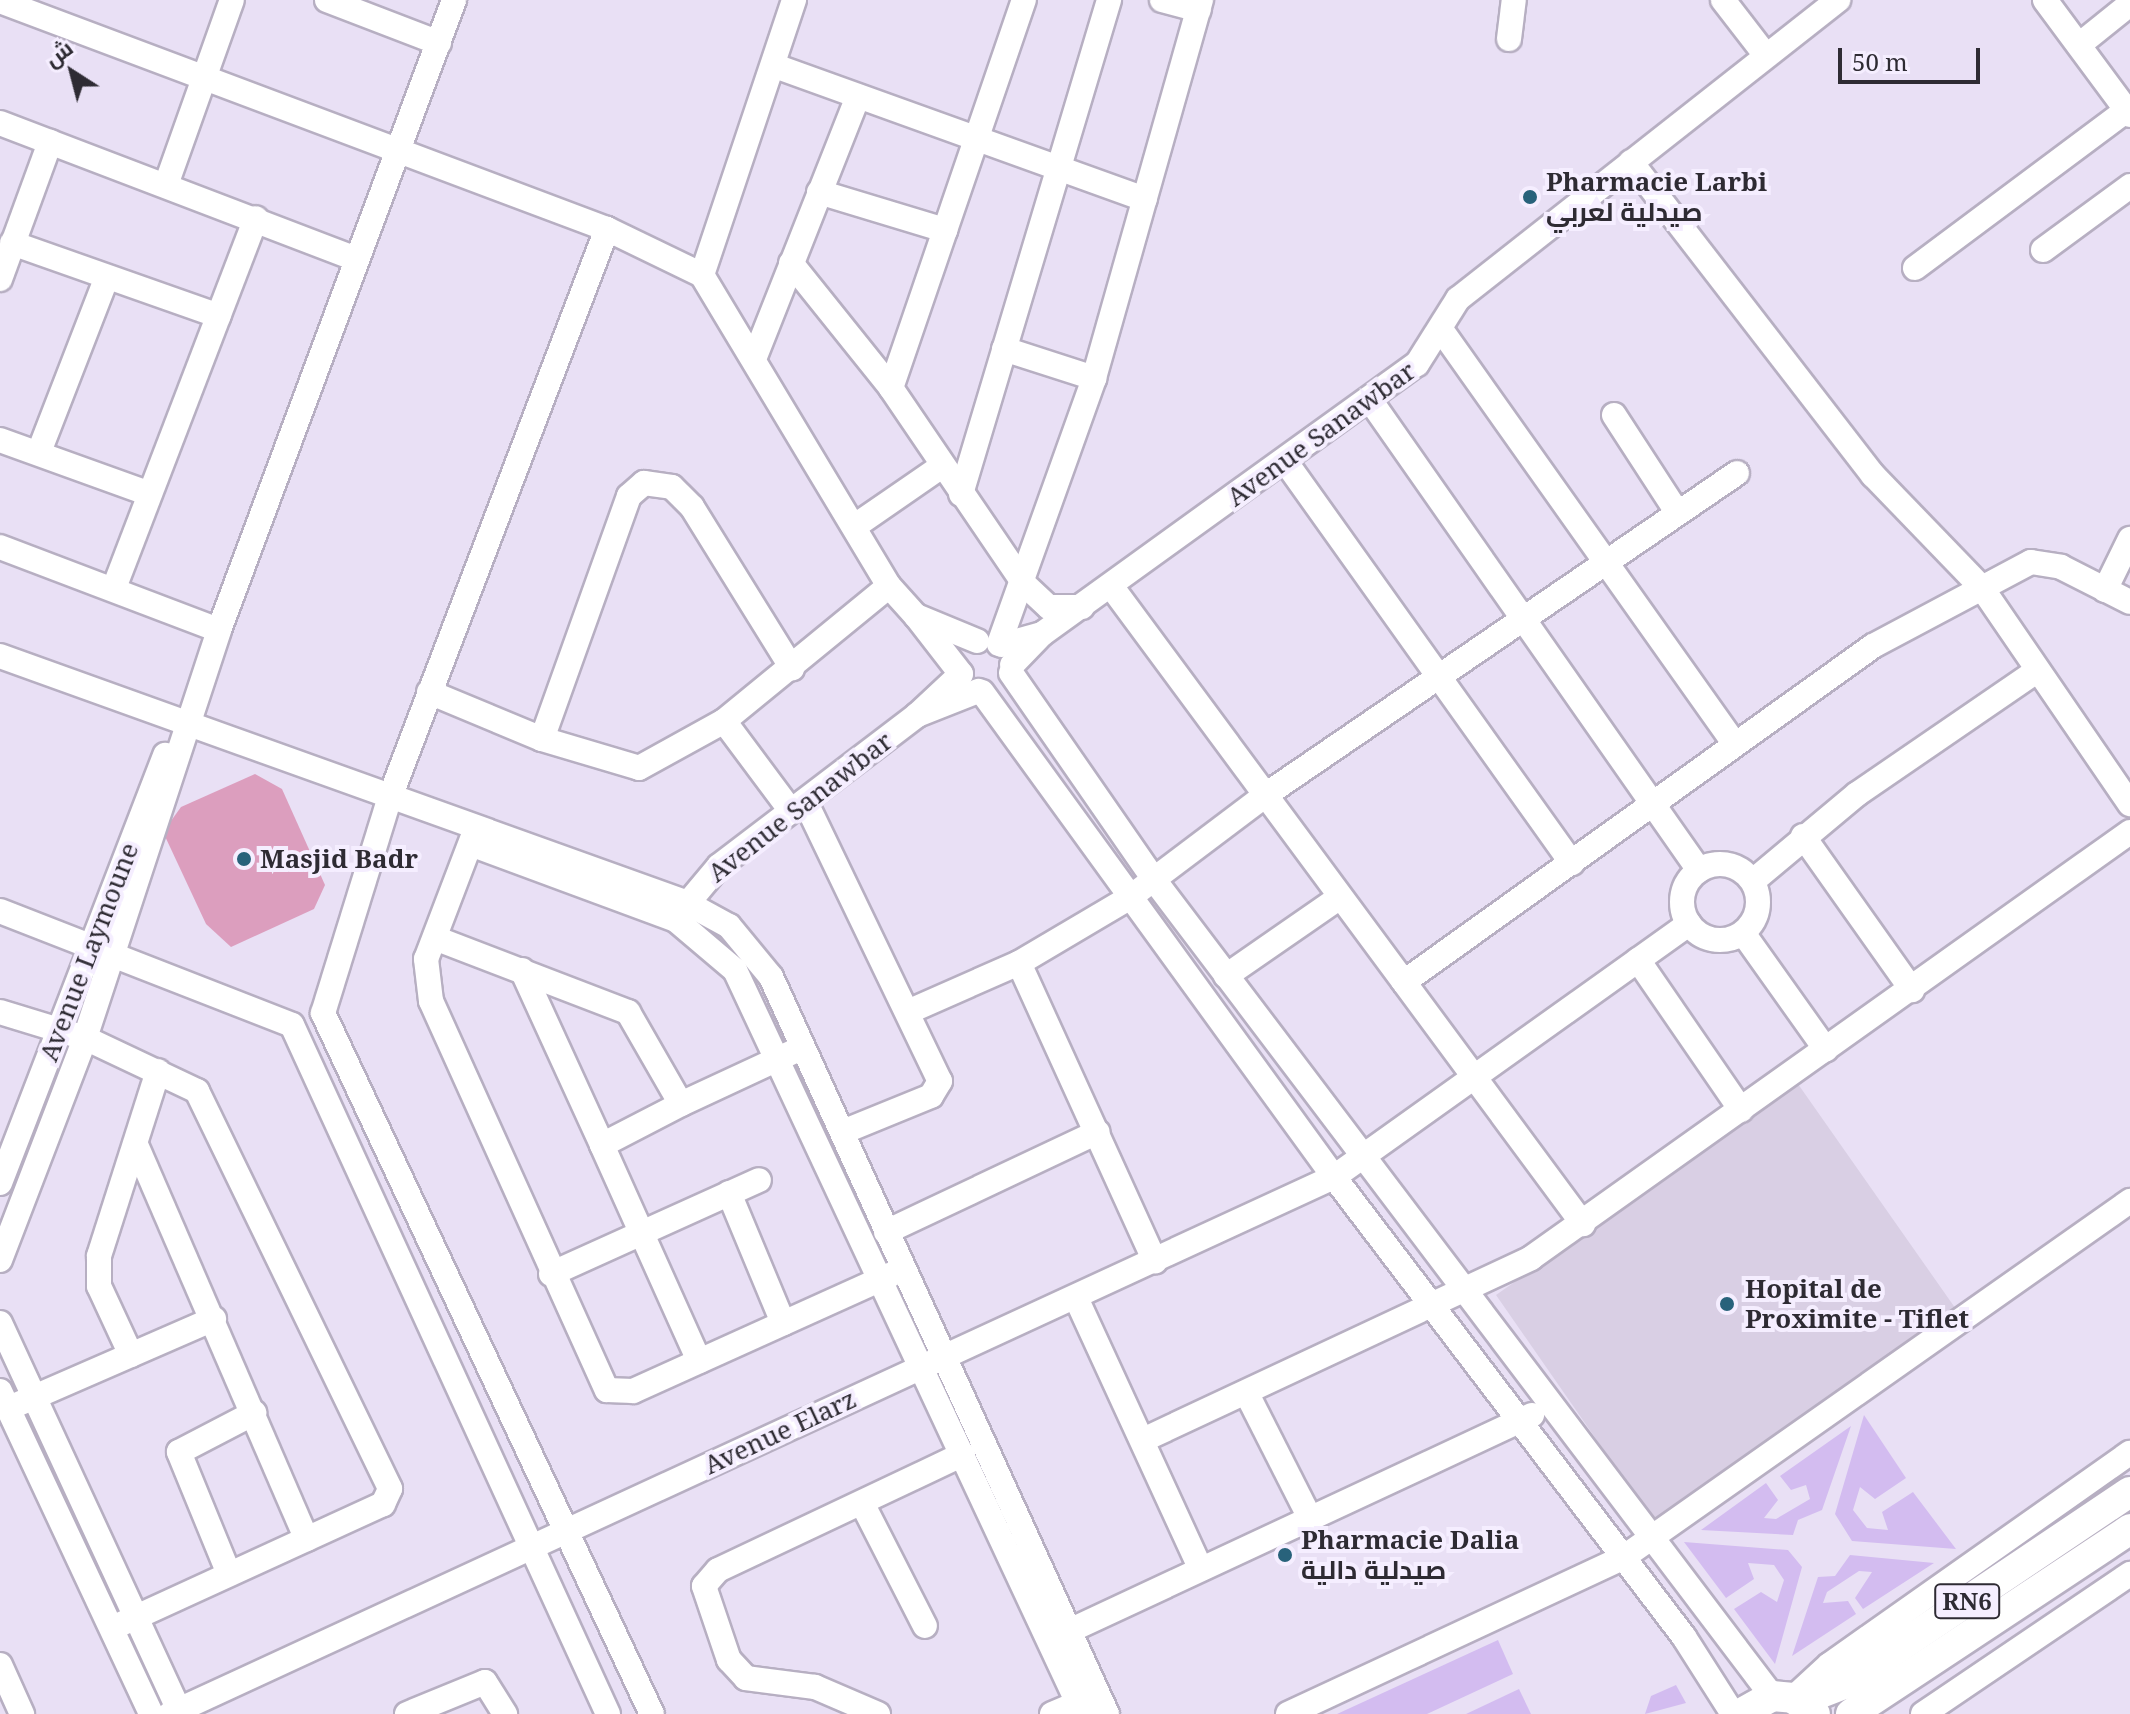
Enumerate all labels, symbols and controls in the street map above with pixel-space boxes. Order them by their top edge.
north arrow [32,32,112,112]
text: ش [38,32,78,73]
scale bar [1842,32,1984,82]
text: 50 m [1852,45,1908,78]
place label: Pharmacie Larbi صيدلية لعربي [1546,166,1767,228]
marker: Pharmacie Larbi صيدلية لعربي [1521,188,1539,206]
street label: Avenue Sanawbar [1221,355,1421,513]
street label: Avenue Sanawbar [702,725,898,889]
street label: Avenue Laymoune [33,838,145,1066]
place label: Masjid Badr [260,843,418,875]
marker: Masjid Badr [235,850,253,868]
place label: Hopital de Proximite - Tiflet [1745,1273,1969,1334]
marker: Hopital de Proximite - Tiflet [1716,1293,1738,1315]
street label: Avenue Elarz [699,1383,861,1481]
place label: Pharmacie Dalia صيدلية دالية [1301,1524,1519,1586]
marker: Pharmacie Dalia صيدلية دالية [1276,1546,1294,1564]
road number: RN6 [1933,1581,2001,1621]

